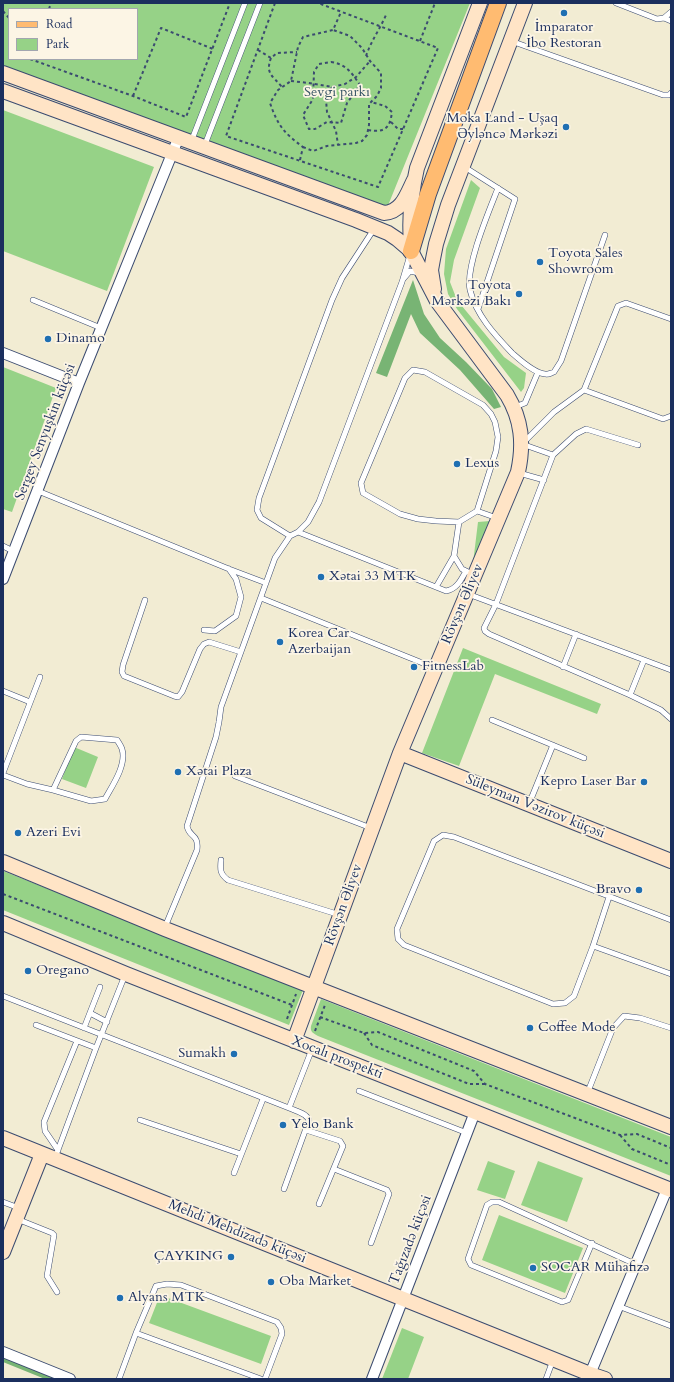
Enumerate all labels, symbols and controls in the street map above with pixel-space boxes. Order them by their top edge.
legend [8,8,138,60]
marker: İmparator İbo Restoran [559,8,569,18]
text: Road [46,16,72,32]
place label: İmparator İbo Restoran [526,20,602,52]
text: Park [46,36,69,52]
park label: Sevgi parkı [304,85,370,101]
place label: Moka Land - Uşaq Əyləncə Mərkəzi [447,111,558,144]
marker: Moka Land - Uşaq Əyləncə Mərkəzi [561,122,571,132]
place label: Toyota Sales Showroom [548,246,623,278]
marker: Toyota Sales Showroom [535,257,545,267]
place label: Toyota Mərkəzi Bakı [432,278,511,310]
marker: Toyota Mərkəzi Bakı [514,289,524,299]
place label: Dinamo [56,331,105,347]
marker: Dinamo [43,334,53,344]
street label: Sergey Senyuşkin küçəsi [12,361,80,503]
place label: Lexus [465,456,499,472]
marker: Lexus [452,459,462,469]
street label: Rövşən Əliyev [439,561,487,647]
place label: Xətai 33 MTK [329,569,417,585]
marker: Xətai 33 MTK [316,572,326,582]
place label: Korea Car Azerbaijan [288,626,351,658]
marker: Korea Car Azerbaijan [275,637,285,647]
place label: FitnessLab [422,659,484,675]
marker: FitnessLab [409,662,419,672]
place label: Xətai Plaza [186,764,252,780]
marker: Xətai Plaza [173,767,183,777]
street label: Süleyman Vəzirov küçəsi [463,771,607,843]
place label: Kepro Laser Bar [540,774,636,790]
marker: Kepro Laser Bar [639,777,649,787]
place label: Azeri Evi [26,825,81,841]
marker: Azeri Evi [13,828,23,838]
street label: Rövşən Əliyev [321,862,367,948]
place label: Bravo [596,882,631,898]
marker: Bravo [634,885,644,895]
place label: Oregano [36,963,89,979]
marker: Oregano [23,966,33,976]
place label: Coffee Mode [538,1020,616,1036]
marker: Coffee Mode [525,1023,535,1033]
street label: Xocalı prospekti [289,1033,385,1083]
place label: Sumakh [178,1046,226,1062]
marker: Sumakh [229,1049,239,1059]
place label: Yelo Bank [291,1117,354,1133]
marker: Yelo Bank [278,1120,288,1130]
street label: Tağızadə küçəsi [386,1193,436,1287]
street label: Mehdi Mehdizadə küçəsi [166,1197,308,1267]
place label: ÇAYKING [154,1249,223,1265]
marker: ÇAYKING [226,1252,236,1262]
place label: SOCAR Mühafizə [541,1260,649,1276]
marker: SOCAR Mühafizə [528,1263,538,1273]
place label: Oba Market [279,1274,351,1290]
marker: Oba Market [266,1277,276,1287]
place label: Alyans MTK [128,1290,205,1306]
marker: Alyans MTK [115,1293,125,1303]

